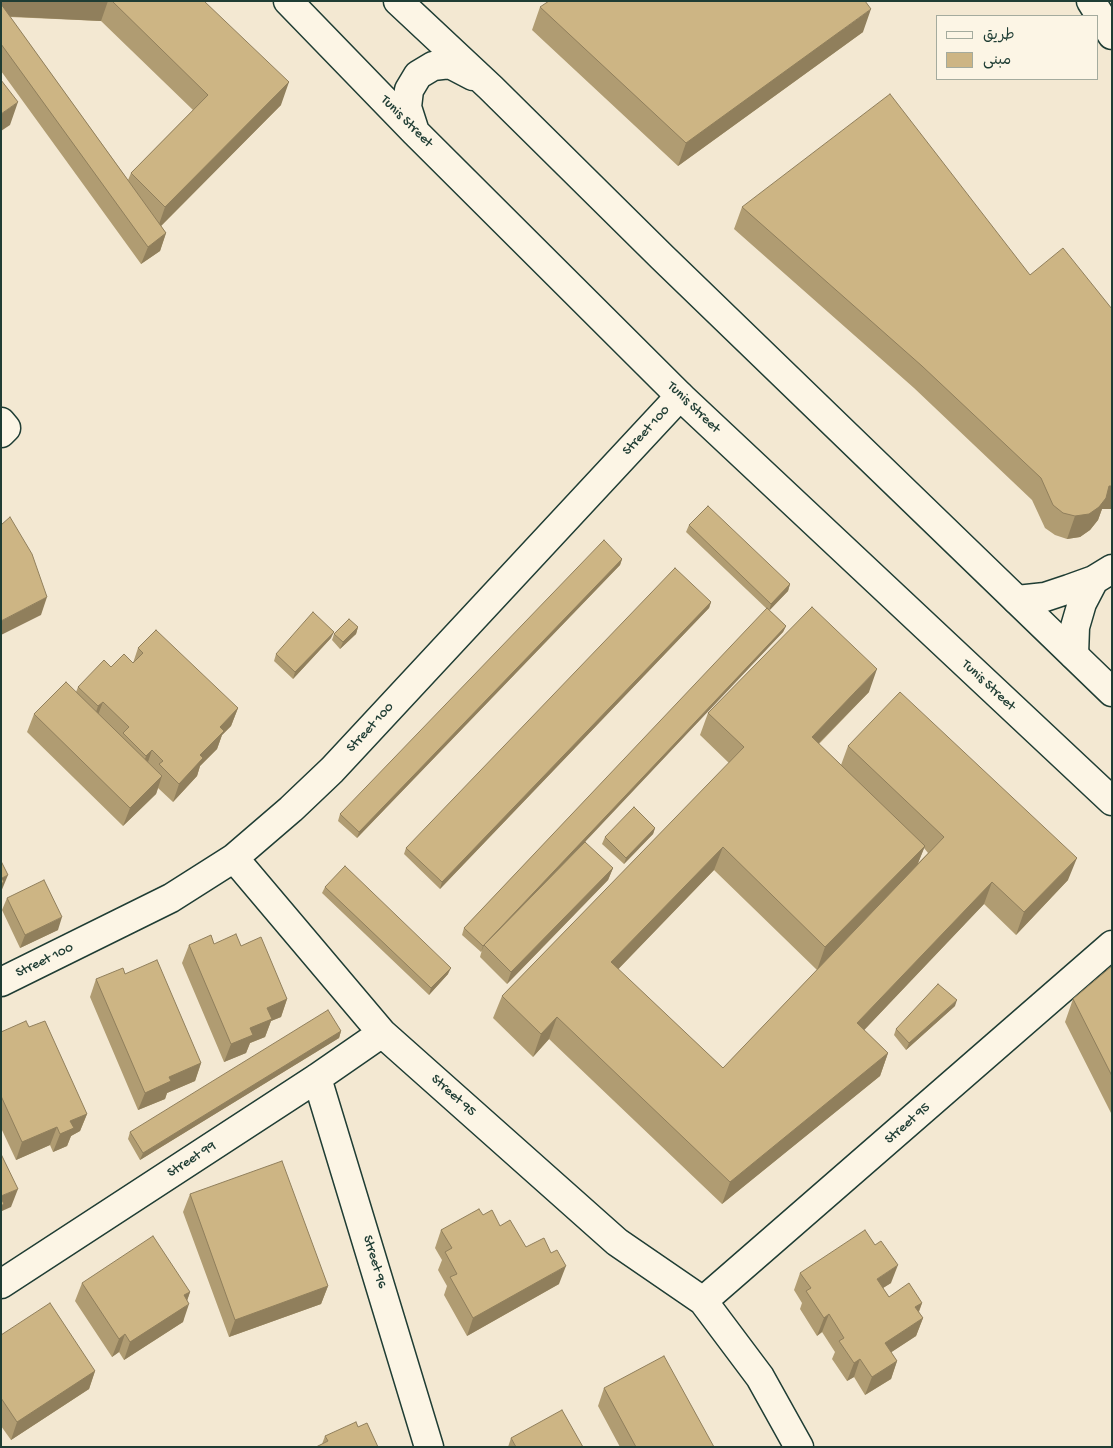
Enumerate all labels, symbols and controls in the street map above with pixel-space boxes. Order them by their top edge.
legend [936,15,1098,80]
text: طريق [983,27,1015,45]
text: مبنى [983,52,1011,70]
street label: Tunis Street [376,92,436,152]
street label: Tunis Street [663,379,723,437]
street label: Street 100 [620,403,674,459]
street label: Tunis Street [958,657,1018,715]
street label: Street 100 [344,700,398,756]
street label: Street 100 [13,940,77,982]
street label: Street 95 [427,1071,479,1121]
street label: Street 95 [882,1100,934,1148]
street label: Street 99 [164,1138,220,1182]
street label: Street 96 [358,1233,390,1291]

